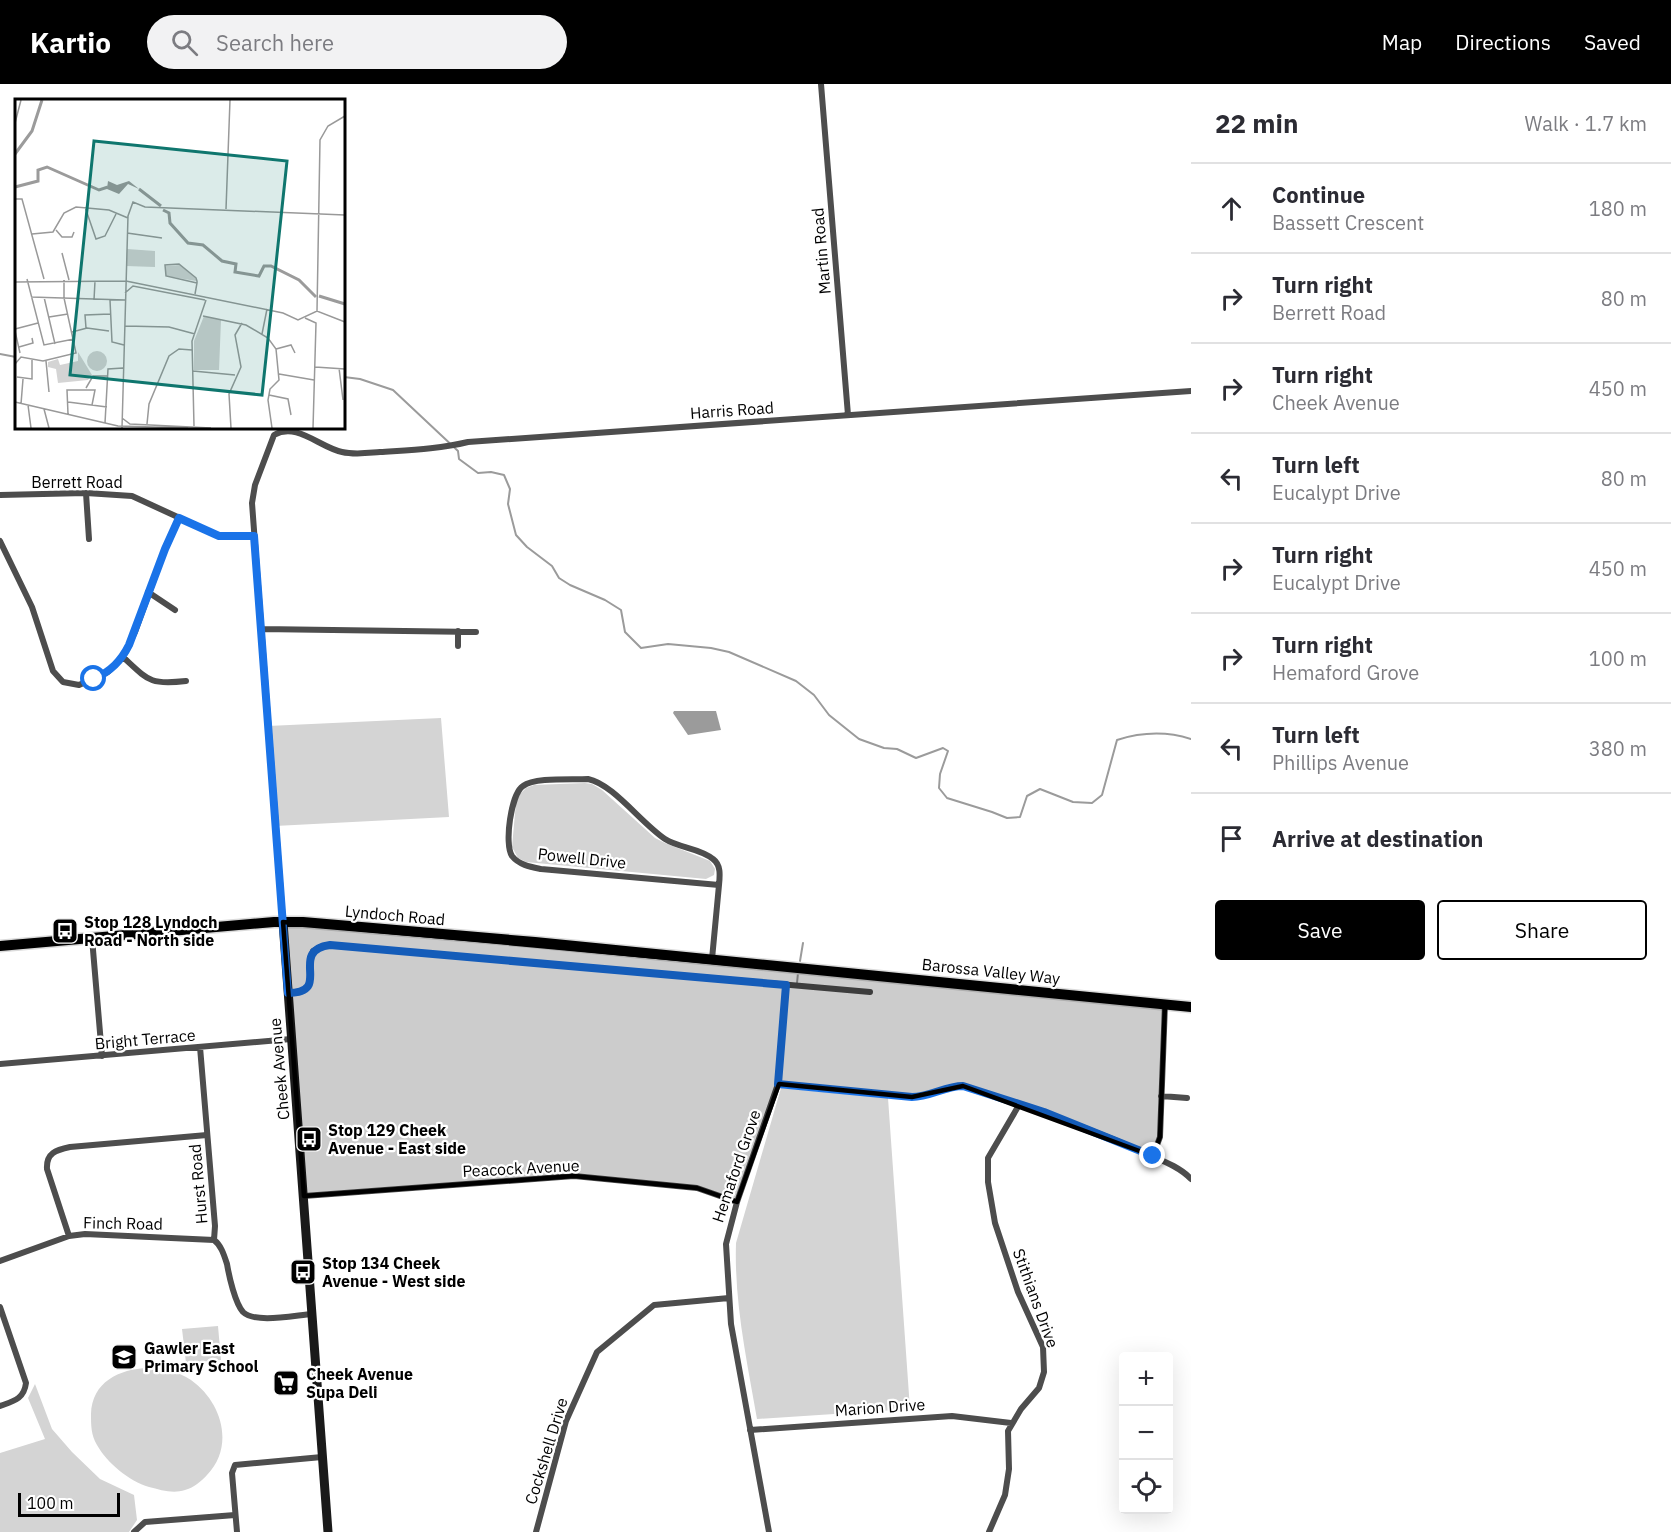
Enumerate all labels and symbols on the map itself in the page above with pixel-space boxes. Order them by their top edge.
inset map [15,99,345,429]
street label: Martin Road [807,207,835,295]
street label: Harris Road [689,397,775,423]
street label: Berrett Road [31,472,123,492]
route start [80,665,106,691]
street label: Powell Drive [537,843,627,873]
street label: Lyndoch Road [344,901,446,929]
place label: Stop 128 Lyndoch Road - North side [84,912,218,950]
bus stop icon: Stop 128 Lyndoch Road - North side [50,916,80,946]
street label: Barossa Valley Way [921,954,1061,988]
street label: Cheek Avenue [265,1017,293,1121]
street label: Bright Terrace [94,1025,196,1053]
street label: Hemaford Grove [707,1107,765,1225]
place label: Stop 129 Cheek Avenue - East side [328,1120,466,1158]
bus stop icon: Stop 129 Cheek Avenue - East side [294,1124,324,1154]
route end [1139,1142,1165,1168]
street label: Hurst Road [185,1143,211,1225]
street label: Peacock Avenue [462,1155,580,1181]
street label: Finch Road [83,1212,163,1234]
street label: Stithians Drive [1009,1246,1063,1350]
place label: Stop 134 Cheek Avenue - West side [322,1253,465,1291]
bus stop icon: Stop 134 Cheek Avenue - West side [288,1257,318,1287]
place label: Gawler East Primary School [144,1338,259,1376]
school or university icon: Gawler East Primary School [109,1342,139,1372]
place label: Cheek Avenue Supa Deli [306,1364,413,1402]
supermarket icon: Cheek Avenue Supa Deli [271,1368,301,1398]
street label: Marion Drive [834,1394,926,1420]
street label: Cockshell Drive [520,1395,572,1507]
scale bar [18,1490,120,1518]

